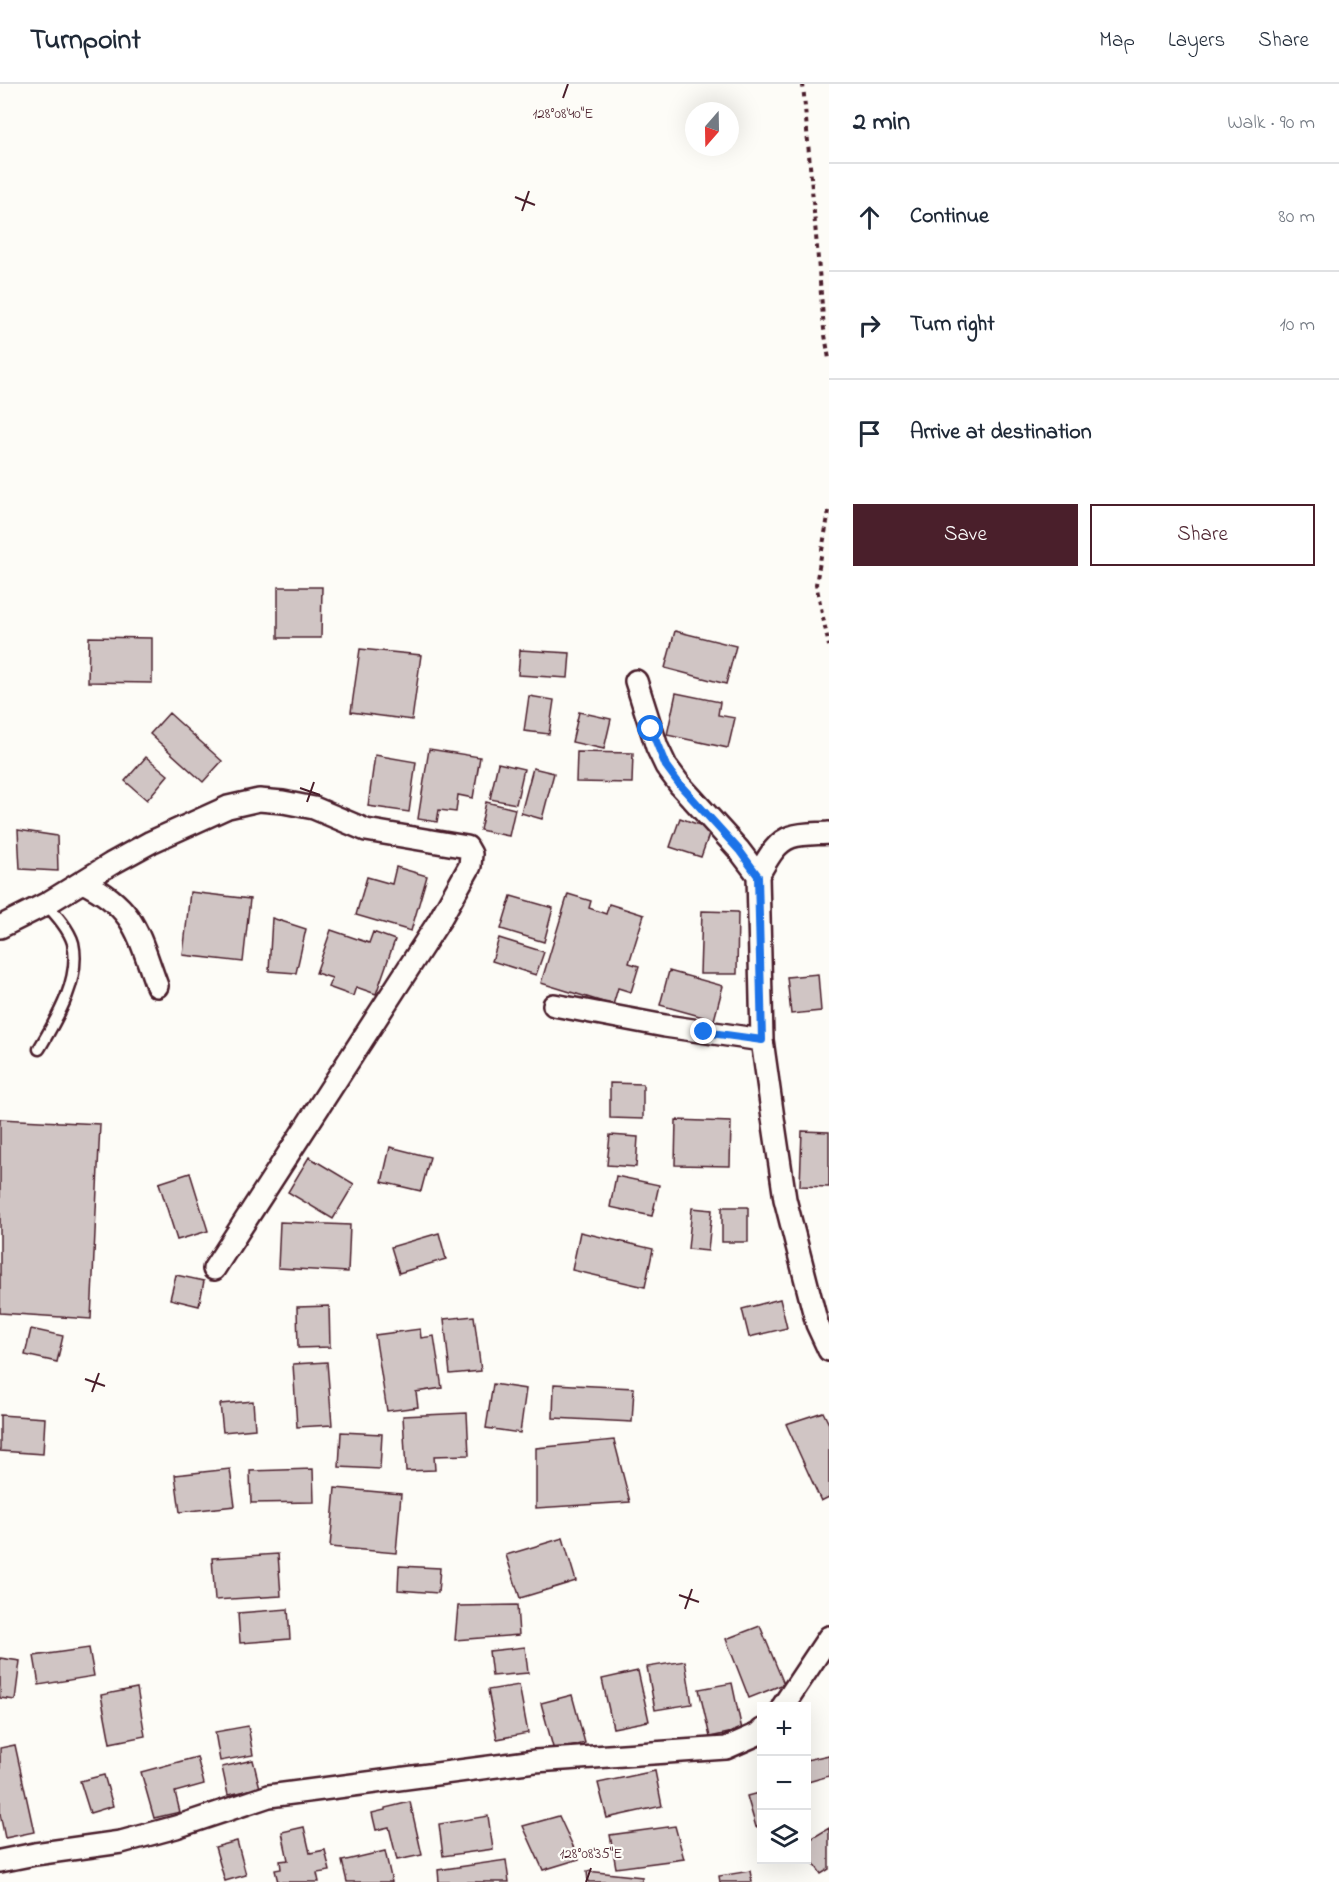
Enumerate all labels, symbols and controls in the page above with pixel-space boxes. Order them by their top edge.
text: Turnpoint [30,21,141,62]
text: Map [1099,26,1135,56]
text: Layers [1168,26,1225,56]
text: Share [1258,26,1309,56]
north arrow [685,102,739,156]
text: 128°08'40"E [533,103,593,125]
text: 2 min [853,104,910,142]
text: Walk · 90 m [1227,109,1315,138]
icon: ahead [853,201,886,234]
text: Continue [910,201,989,233]
text: 80 m [1278,203,1315,232]
icon: right [853,309,886,342]
text: Turn right [910,309,995,341]
text: 10 m [1279,311,1315,340]
icon: arrive [853,417,886,450]
text: Arrive at destination [910,417,1092,449]
button: Save [853,504,1078,566]
button: Share [1090,504,1315,566]
route start [637,715,663,741]
route end [690,1018,716,1044]
map controls [757,1702,811,1864]
button: + [757,1702,811,1756]
button: − [757,1756,811,1810]
button: layers [757,1810,811,1864]
text: 128°08'35"E [560,1843,622,1865]

